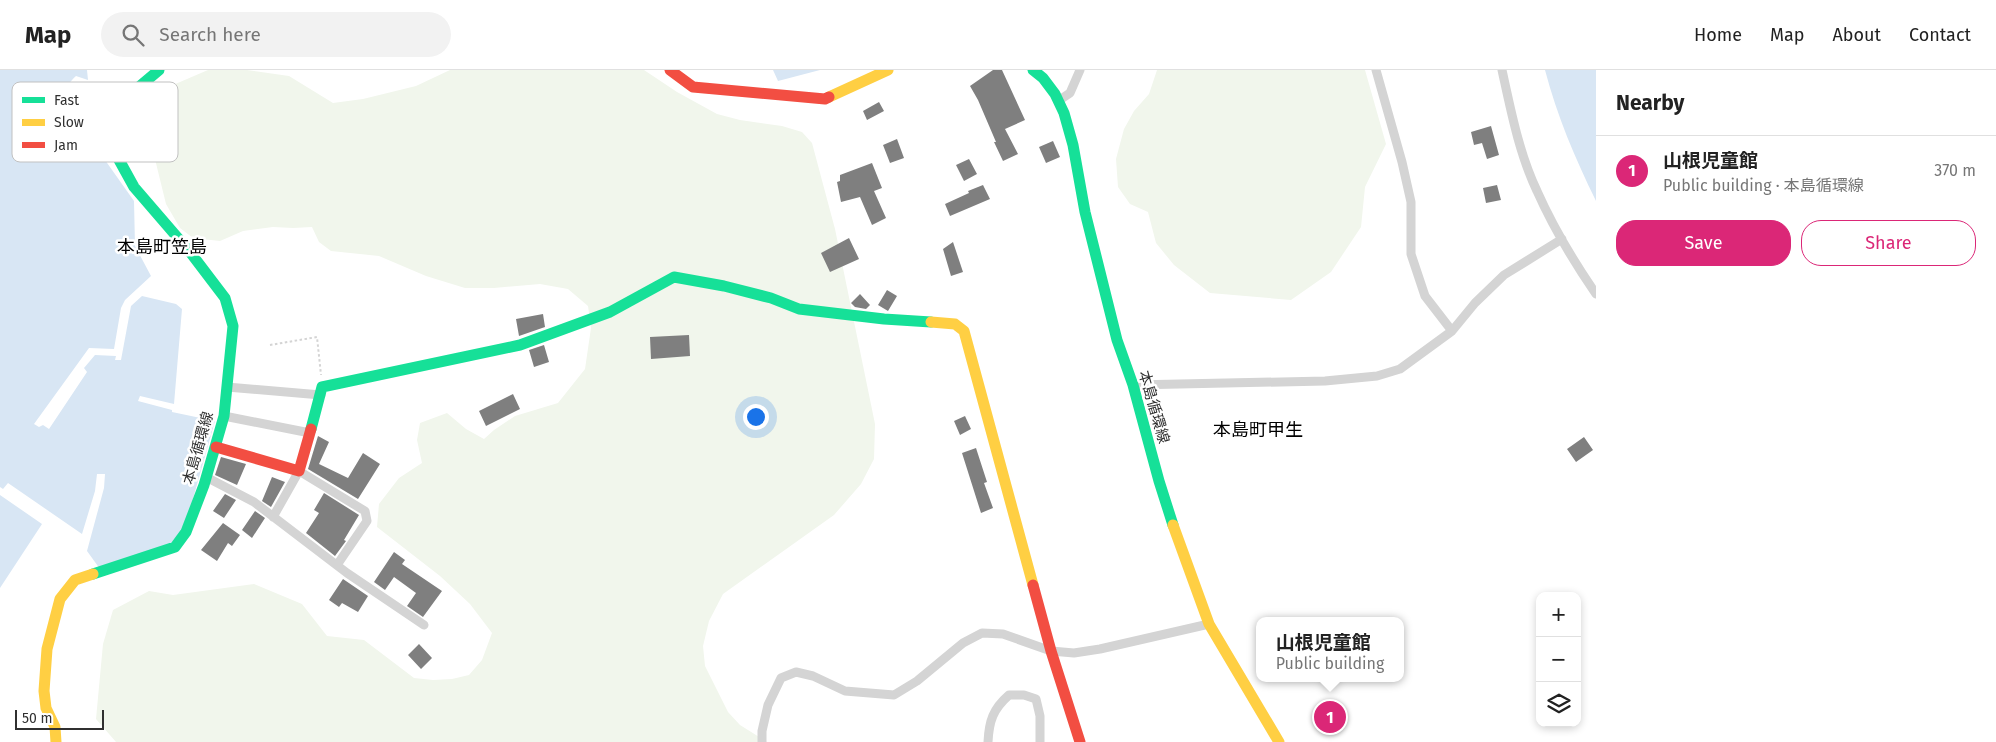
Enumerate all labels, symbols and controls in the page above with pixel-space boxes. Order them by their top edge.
search box [101,12,451,57]
text: Map [25,21,71,49]
icon: search [119,21,147,49]
text: Search here [159,23,261,46]
text: Home [1694,24,1742,46]
text: Map [1770,24,1804,46]
text: About [1832,24,1881,46]
text: Contact [1909,24,1971,46]
legend [12,82,178,162]
text: Nearby [1616,90,1684,116]
text: Fast [54,92,80,109]
text: Slow [54,114,84,131]
text: Jam [54,137,78,154]
text: 山根児童館 [1663,149,1758,172]
text: 1 [1628,161,1636,180]
text: 370 m [1934,161,1976,180]
text: Public building · 本島循環線 [1663,176,1864,195]
button: Save [1616,220,1791,266]
button: Share [1801,220,1976,266]
district label: 本島町笠島 [117,236,207,258]
street label: 本島循環線 [1135,368,1173,446]
your location [743,404,769,430]
street label: 本島循環線 [179,409,217,487]
district label: 本島町甲生 [1213,419,1303,441]
map controls [1536,592,1581,727]
button: + [1536,592,1581,637]
popup [1256,617,1404,682]
text: 山根児童館 [1276,631,1371,654]
button: − [1536,637,1581,682]
text: Public building [1276,654,1384,673]
button: layers [1536,682,1581,727]
pin: 1 [1314,698,1346,736]
scale bar [15,707,104,730]
text: 50 m [22,710,53,727]

